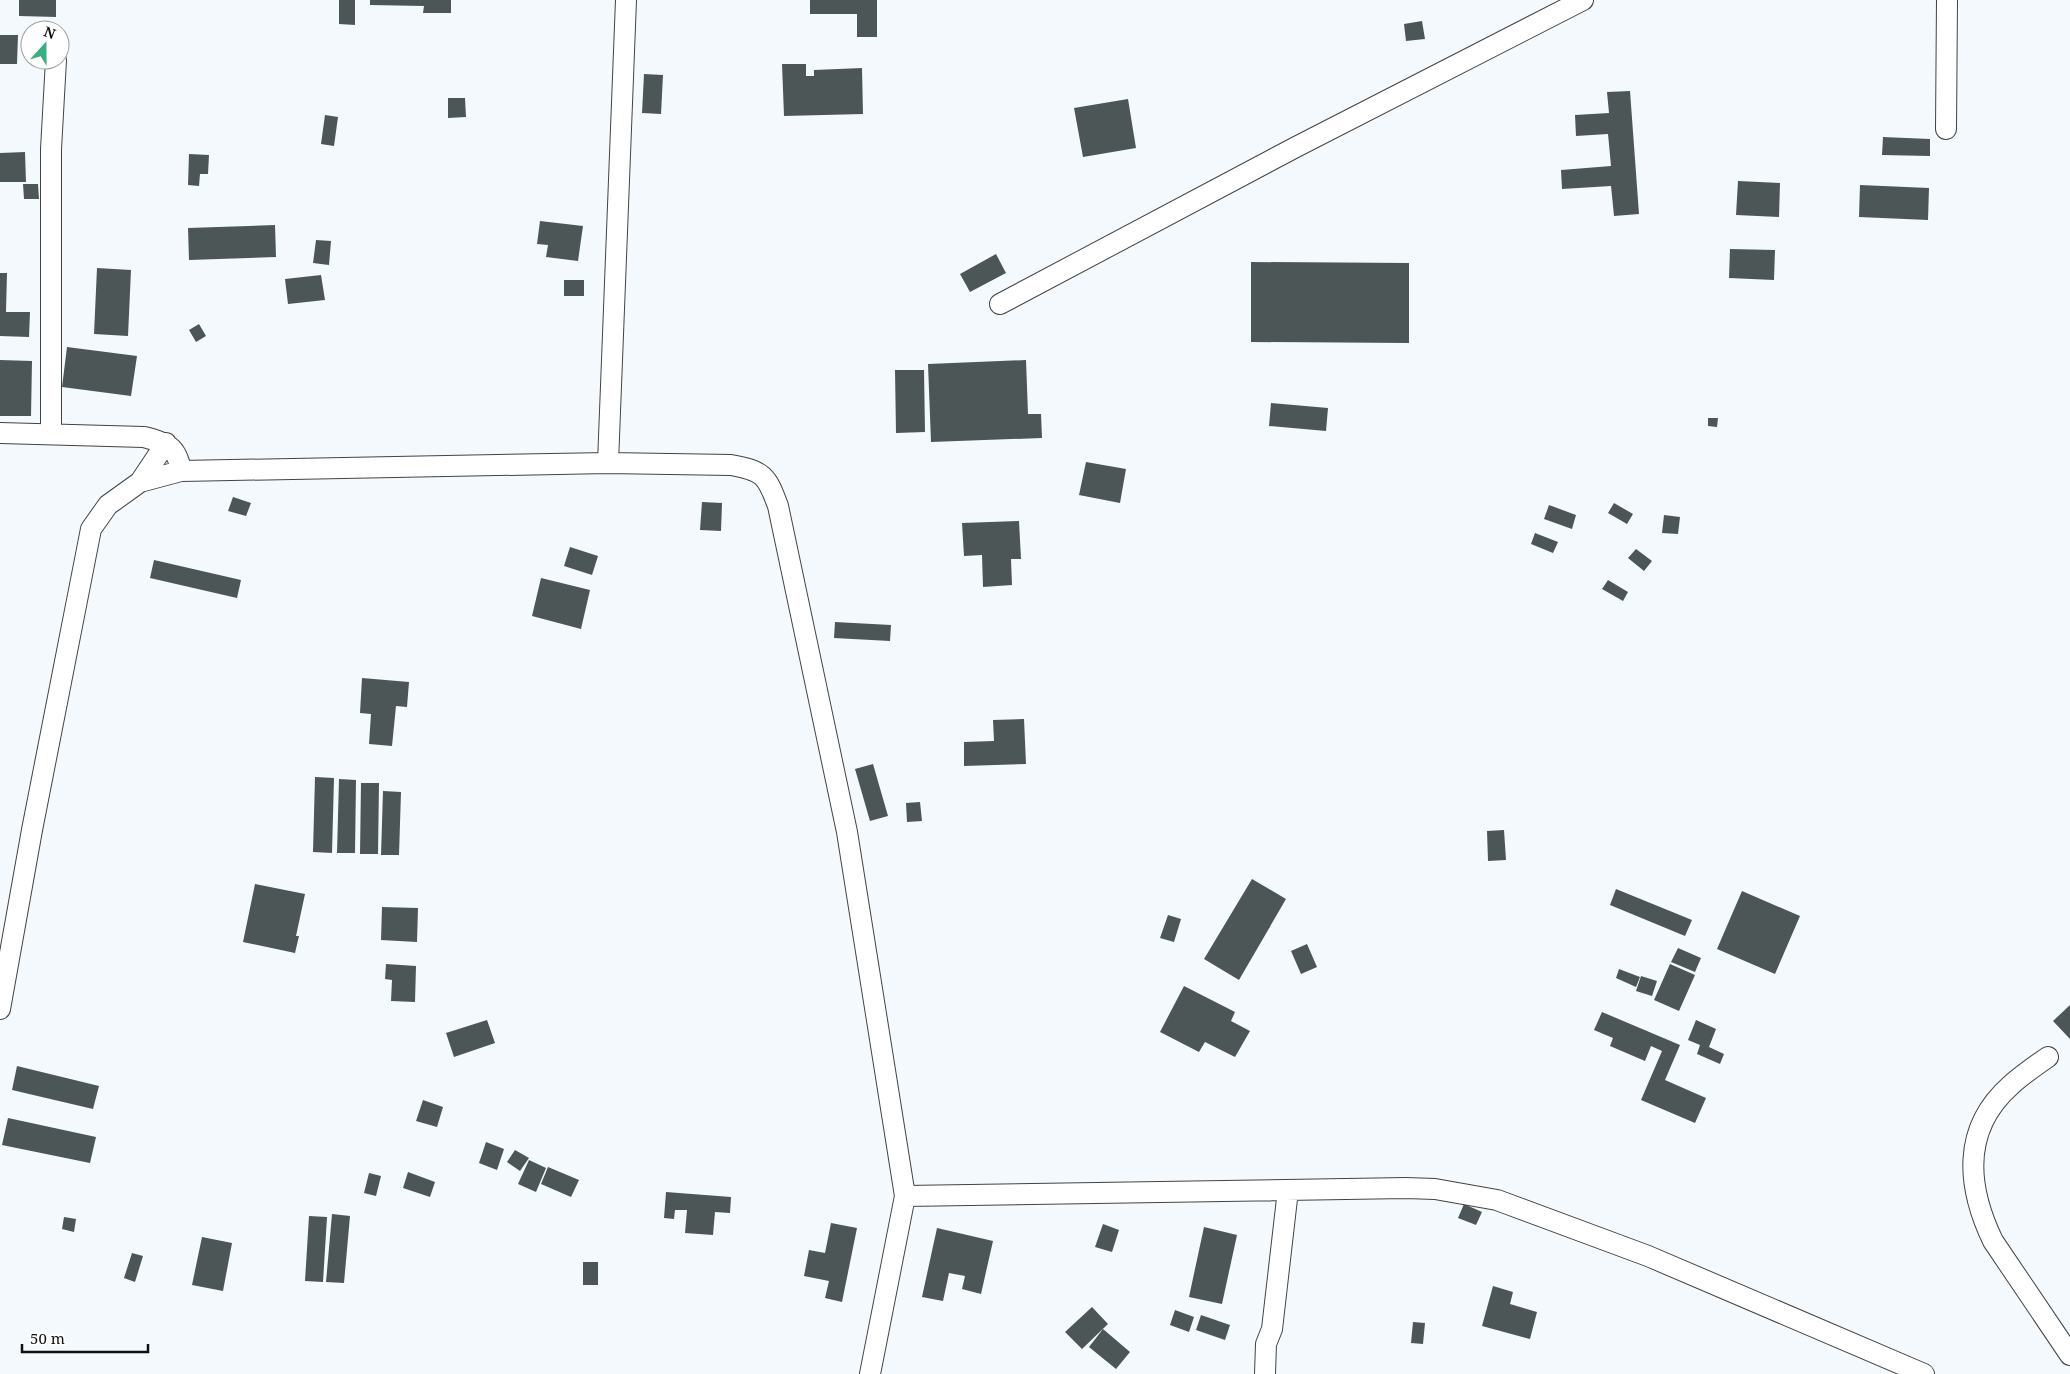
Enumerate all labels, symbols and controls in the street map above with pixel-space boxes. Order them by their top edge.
north arrow [20,20,70,70]
text: N [41,22,58,43]
scale bar [22,1322,149,1354]
text: 50 m [30,1328,65,1348]

